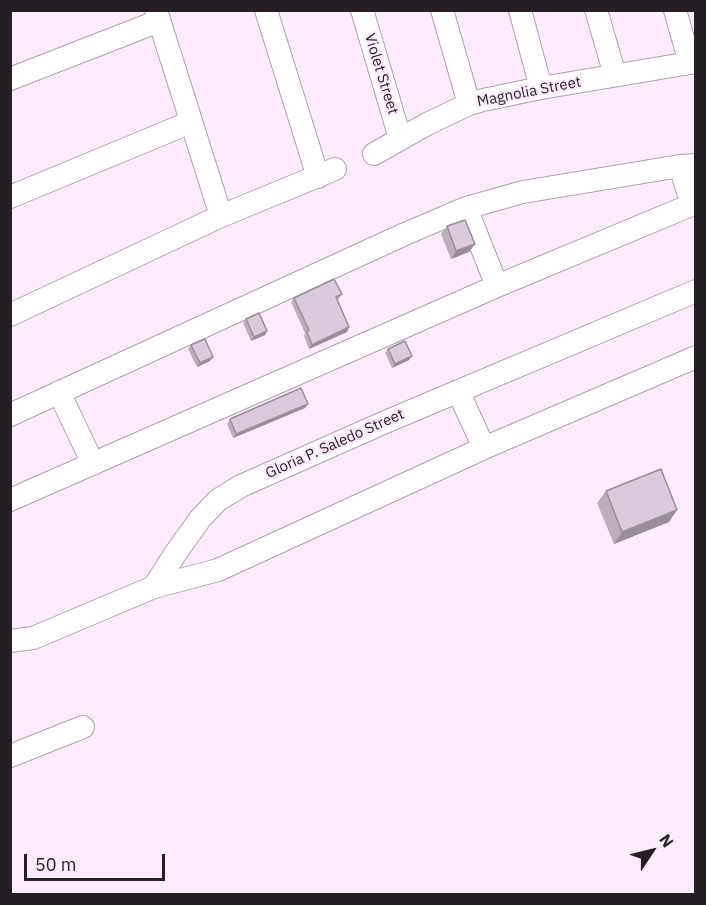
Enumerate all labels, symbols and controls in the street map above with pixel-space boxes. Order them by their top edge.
street label: Violet Street [360,31,402,117]
street label: Magnolia Street [475,73,583,111]
street label: Gloria P. Saledo Street [263,405,407,483]
north arrow [622,821,682,881]
text: N [655,830,678,851]
scale bar [27,842,168,880]
text: 50 m [35,853,77,876]

